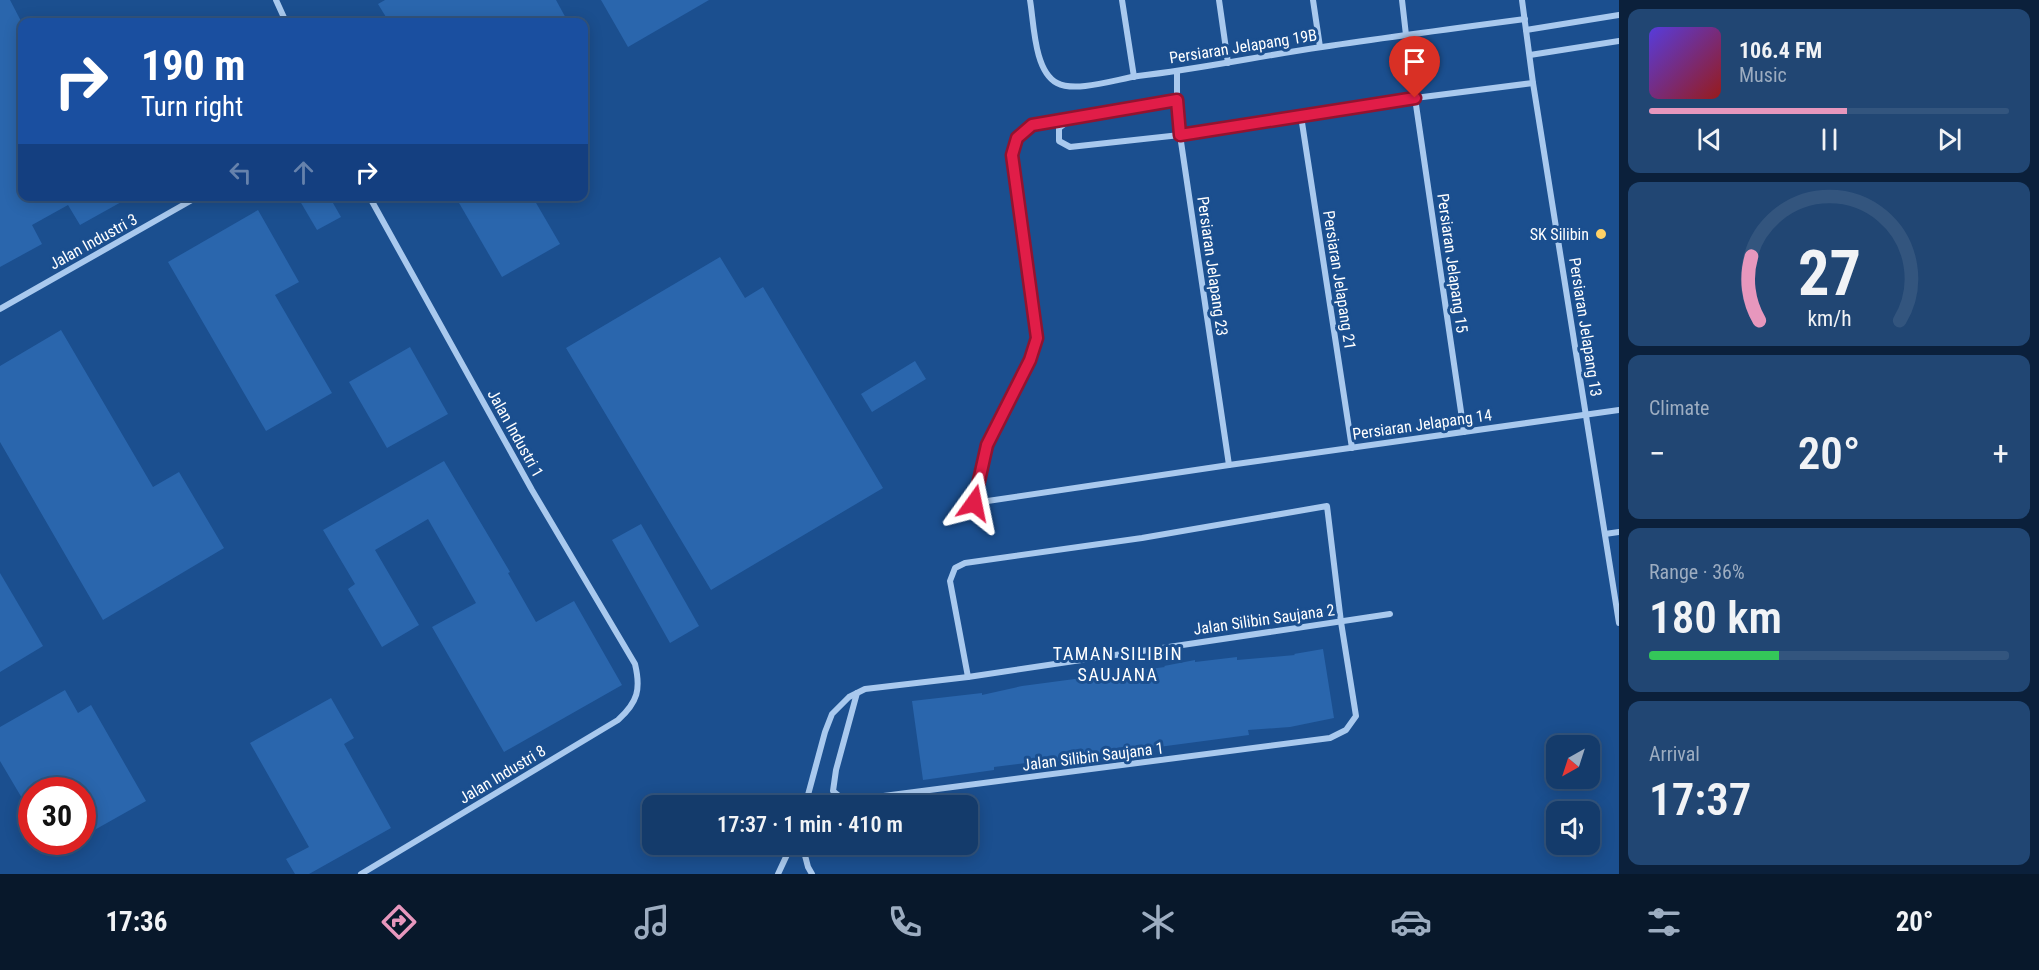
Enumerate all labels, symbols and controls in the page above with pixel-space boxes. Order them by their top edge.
street label: Persiaran Jelapang 19B [1168,25,1318,68]
pin [1389,36,1440,98]
text: 106.4 FM [1739,38,1822,63]
text: 190 m [141,41,246,90]
icon: right [42,42,120,120]
icon: arrive [1398,45,1431,78]
text: Music [1739,63,1787,87]
text: Turn right [141,91,243,123]
icon: previous [1693,123,1726,156]
icon: pause [1813,123,1846,156]
icon: next [1933,123,1966,156]
icon: left [224,156,257,189]
icon: ahead [287,156,320,189]
icon: right [350,156,383,189]
street label: Persiaran Jelapang 15 [1433,192,1472,334]
street label: Persiaran Jelapang 23 [1193,195,1232,337]
street label: Jalan Industri 3 [46,209,141,273]
street label: Persiaran Jelapang 21 [1319,209,1360,351]
place label: SK Silibin [1530,225,1589,244]
marker: SK Silibin [1594,227,1608,241]
text: 27 [1797,237,1861,310]
street label: Persiaran Jelapang 13 [1565,256,1606,398]
text: km/h [1807,306,1851,331]
street label: Jalan Industri 1 [484,386,548,481]
text: Climate [1649,396,1709,420]
street label: Persiaran Jelapang 14 [1351,405,1493,444]
text: 20° [1798,427,1860,480]
text: − [1649,434,1666,473]
text: + [1993,434,2009,473]
position arrow [942,471,1006,535]
text: Range · 36% [1649,560,1745,584]
text: 180 km [1649,591,1782,644]
street label: Jalan Silibin Saujana 2 [1192,600,1336,639]
district label: TAMAN SILIBIN SAUJANA [1053,643,1183,685]
north arrow [1546,735,1600,789]
map controls [1546,735,1600,855]
street label: Jalan Silibin Saujana 1 [1021,738,1165,775]
street label: Jalan Industri 8 [455,741,549,808]
text: Arrival [1649,742,1700,766]
text: 17:37 [1649,773,1751,826]
speed limit sign: 30 [18,777,96,855]
button: sound [1546,801,1600,855]
text: 17:37 · 1 min · 410 m [717,812,903,837]
icon: directions [378,901,420,943]
icon: music [631,901,673,943]
icon: phone [884,901,926,943]
icon: climate [1137,901,1179,943]
icon: car [1390,901,1432,943]
icon: filters [1643,901,1685,943]
text: 17:36 [105,906,167,938]
text: 20° [1896,906,1933,938]

